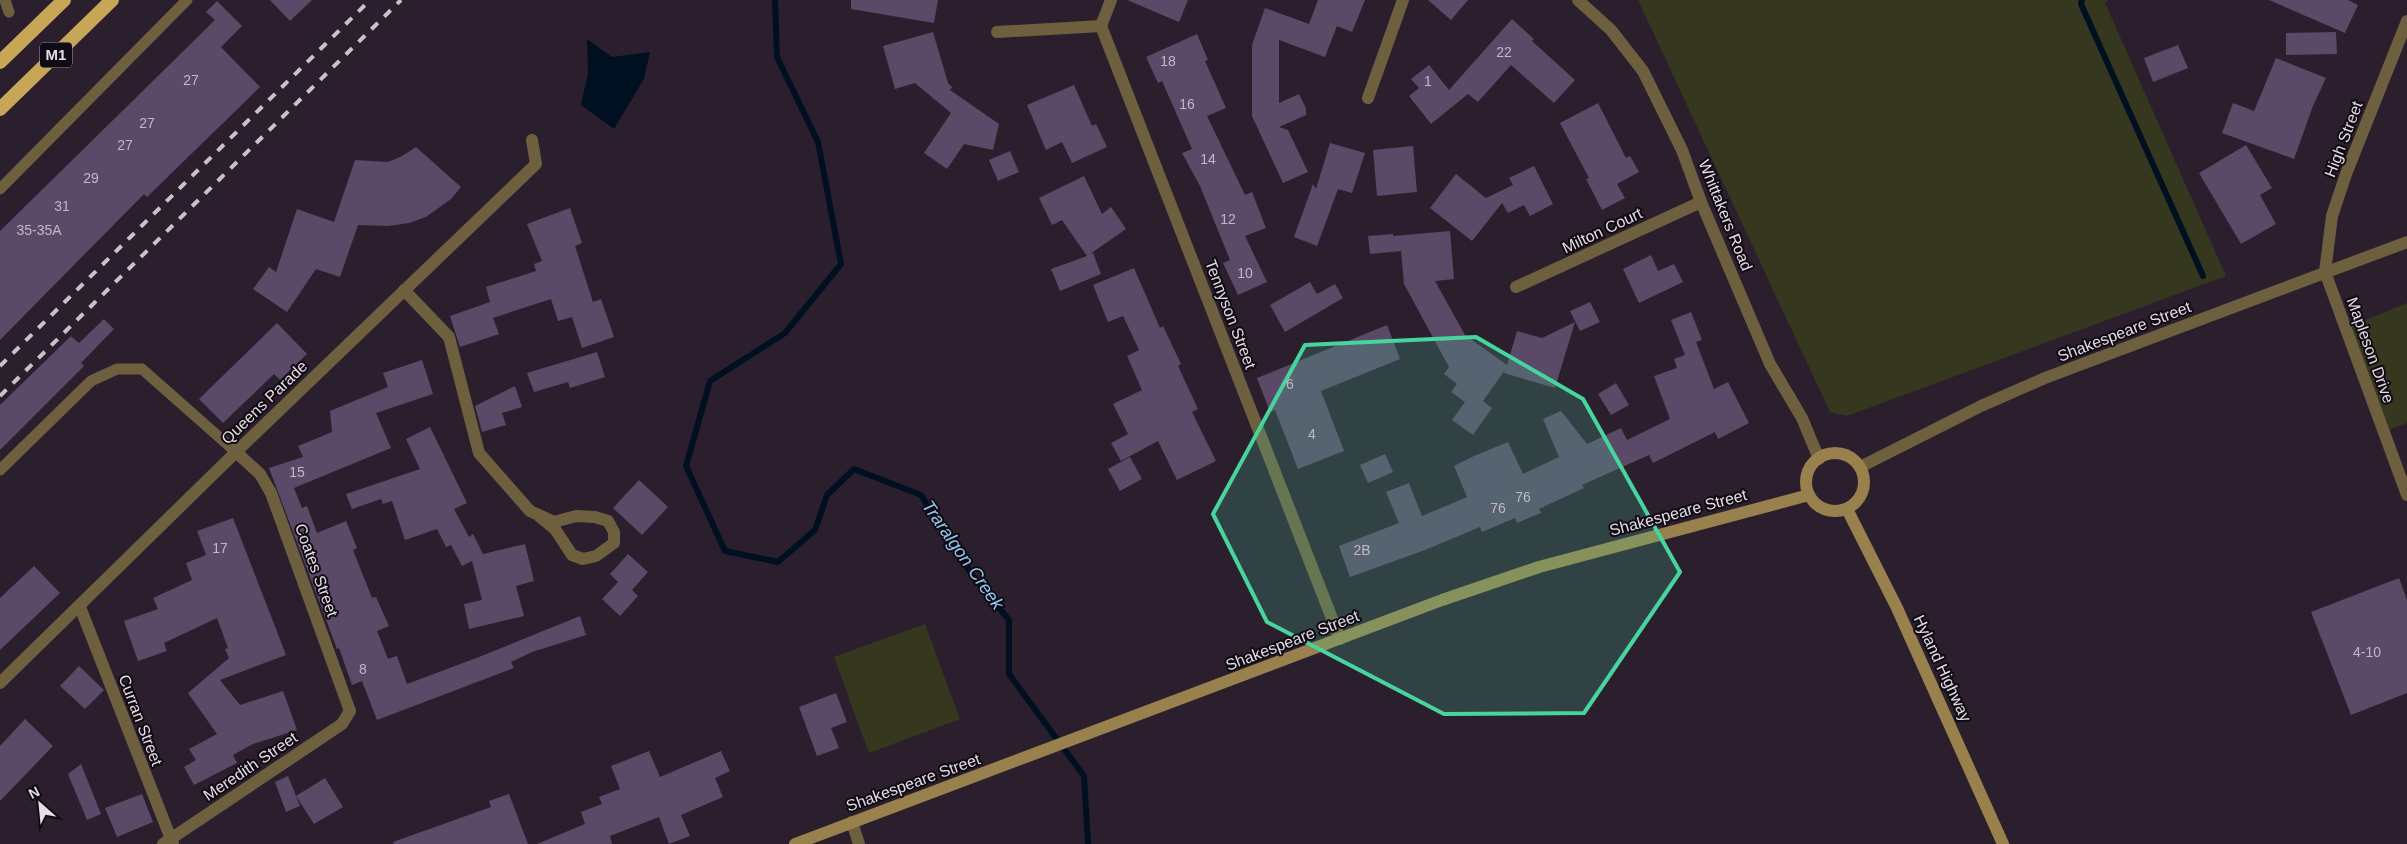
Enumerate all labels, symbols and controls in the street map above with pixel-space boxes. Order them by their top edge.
road number: M1 [40,42,72,68]
house number: 22 [1496,44,1512,60]
house number: 18 [1160,53,1176,69]
house number: 27 [183,72,199,88]
house number: 1 [1424,73,1432,89]
house number: 16 [1179,96,1195,112]
street label: High Street [2321,98,2366,180]
house number: 27 [139,115,155,131]
house number: 27 [117,137,133,153]
house number: 14 [1200,151,1216,167]
street label: Whittakers Road [1696,157,1756,273]
house number: 29 [83,170,99,186]
house number: 31 [54,198,70,214]
street label: Milton Court [1560,204,1645,256]
house number: 12 [1220,211,1236,227]
house number: 35-35A [16,222,62,238]
street label: Tennyson Street [1202,257,1259,372]
house number: 10 [1237,265,1253,281]
street label: Mapleson Drive [2344,295,2398,405]
street label: Shakespeare Street [2055,298,2194,365]
street label: Queens Parade [218,357,311,447]
house number: 6 [1286,376,1294,392]
house number: 4 [1308,426,1316,442]
house number: 15 [289,464,305,480]
street label: Shakespeare Street [1608,486,1749,539]
house number: 76 [1515,489,1531,505]
water label: Traralgon Creek [918,497,1009,614]
house number: 76 [1490,500,1506,516]
street label: Coates Street [292,521,341,620]
house number: 17 [212,540,228,556]
house number: 2B [1353,542,1371,558]
street label: Shakespeare Street [1223,607,1362,674]
street label: Hyland Highway [1910,612,1975,724]
house number: 4-10 [2353,644,2381,660]
house number: 8 [359,661,367,677]
street label: Curran Street [115,672,166,769]
street label: Meredith Street [200,728,301,804]
street label: Shakespeare Street [844,750,983,815]
north arrow [15,779,65,829]
text: N [26,783,42,802]

